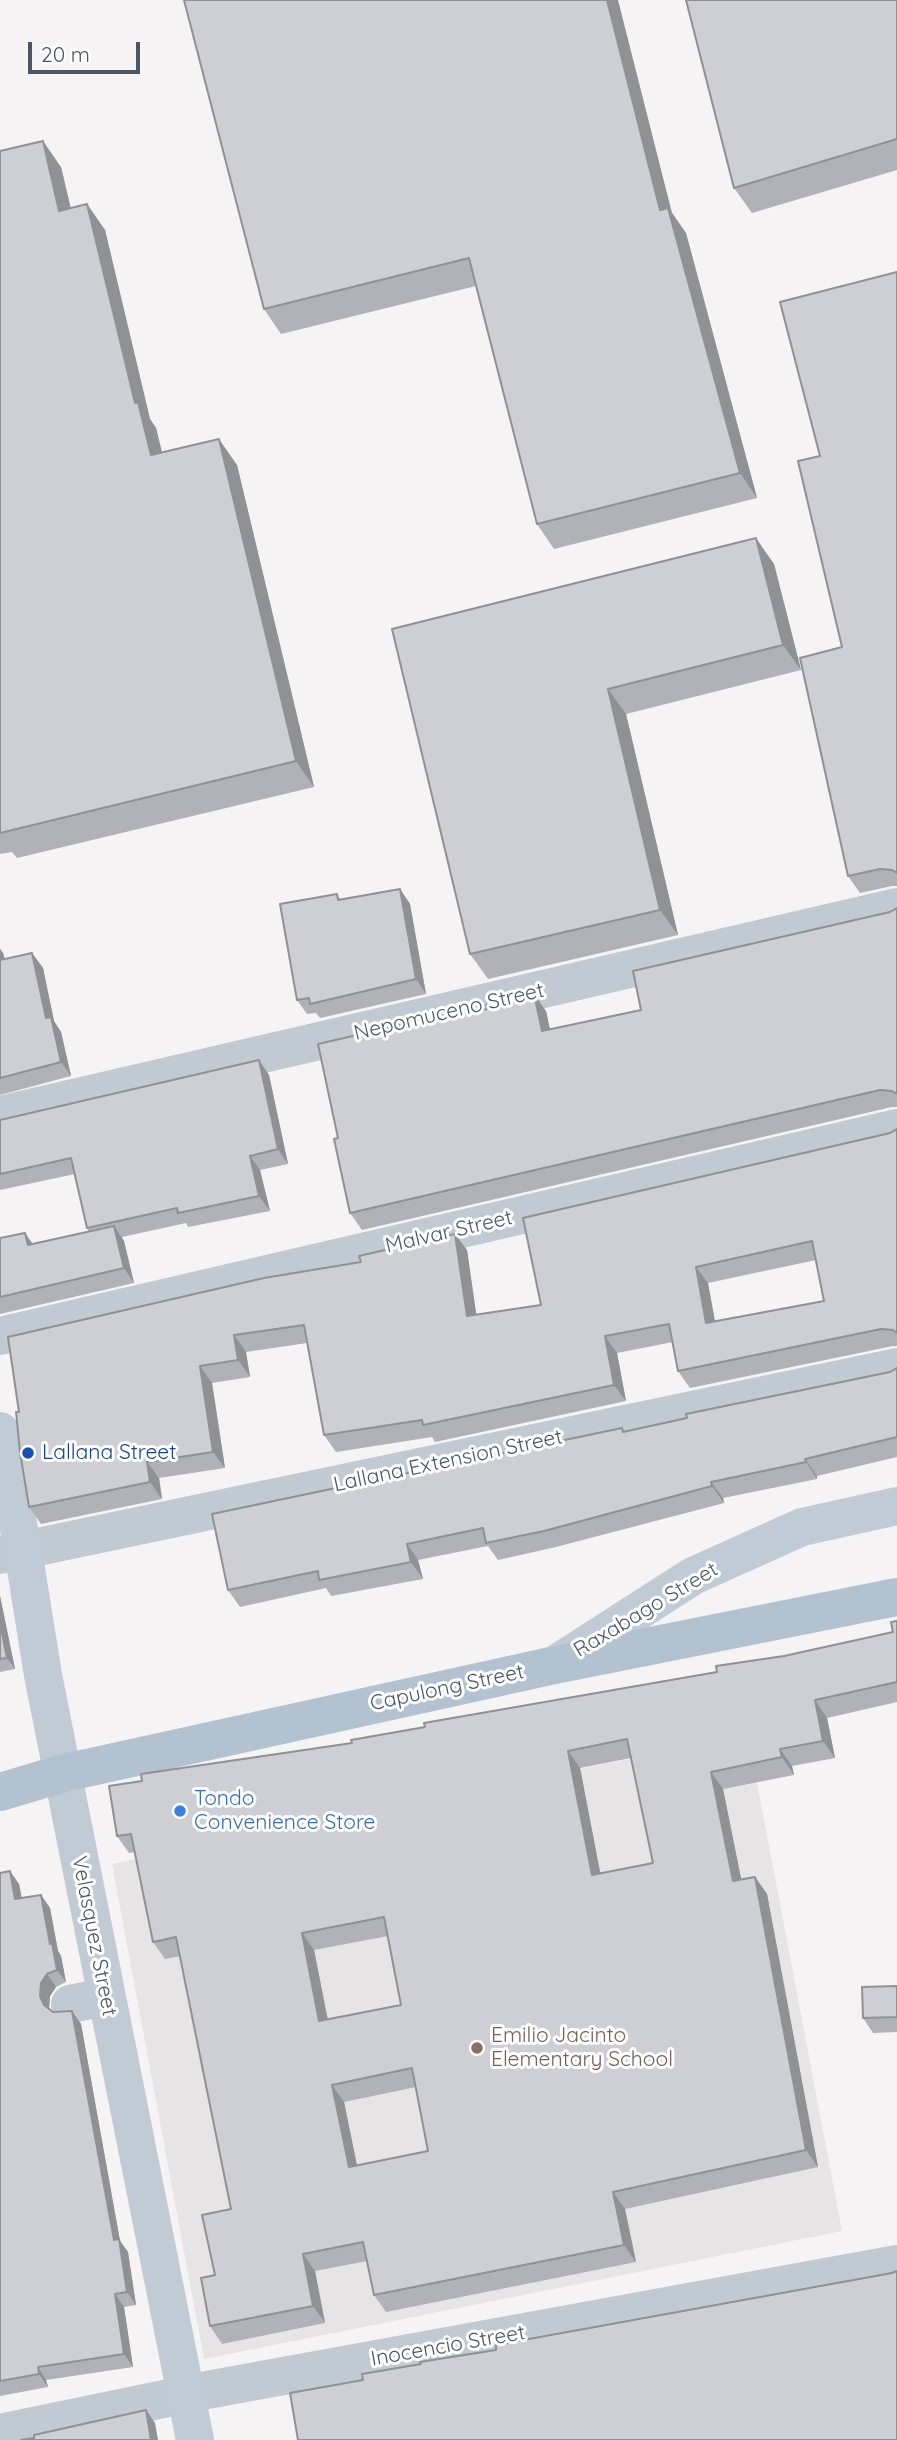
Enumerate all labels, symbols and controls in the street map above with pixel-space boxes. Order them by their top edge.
scale bar [32,28,144,72]
text: 20 m [41,41,90,67]
street label: Nepomuceno Street [351,978,547,1046]
street label: Malvar Street [383,1205,515,1259]
street label: Lallana Extension Street [331,1424,565,1498]
place label: Lallana Street [42,1440,176,1466]
marker: Lallana Street [20,1445,36,1461]
street label: Raxabago Street [569,1557,723,1663]
street label: Capulong Street [368,1659,526,1717]
place label: Tondo Convenience Store [194,1786,375,1836]
marker: Tondo Convenience Store [172,1803,188,1819]
street label: Velasquez Street [66,1854,122,2018]
place label: Emilio Jacinto Elementary School [491,2023,673,2073]
marker: Emilio Jacinto Elementary School [469,2040,485,2056]
street label: Inocencio Street [369,2320,527,2372]

